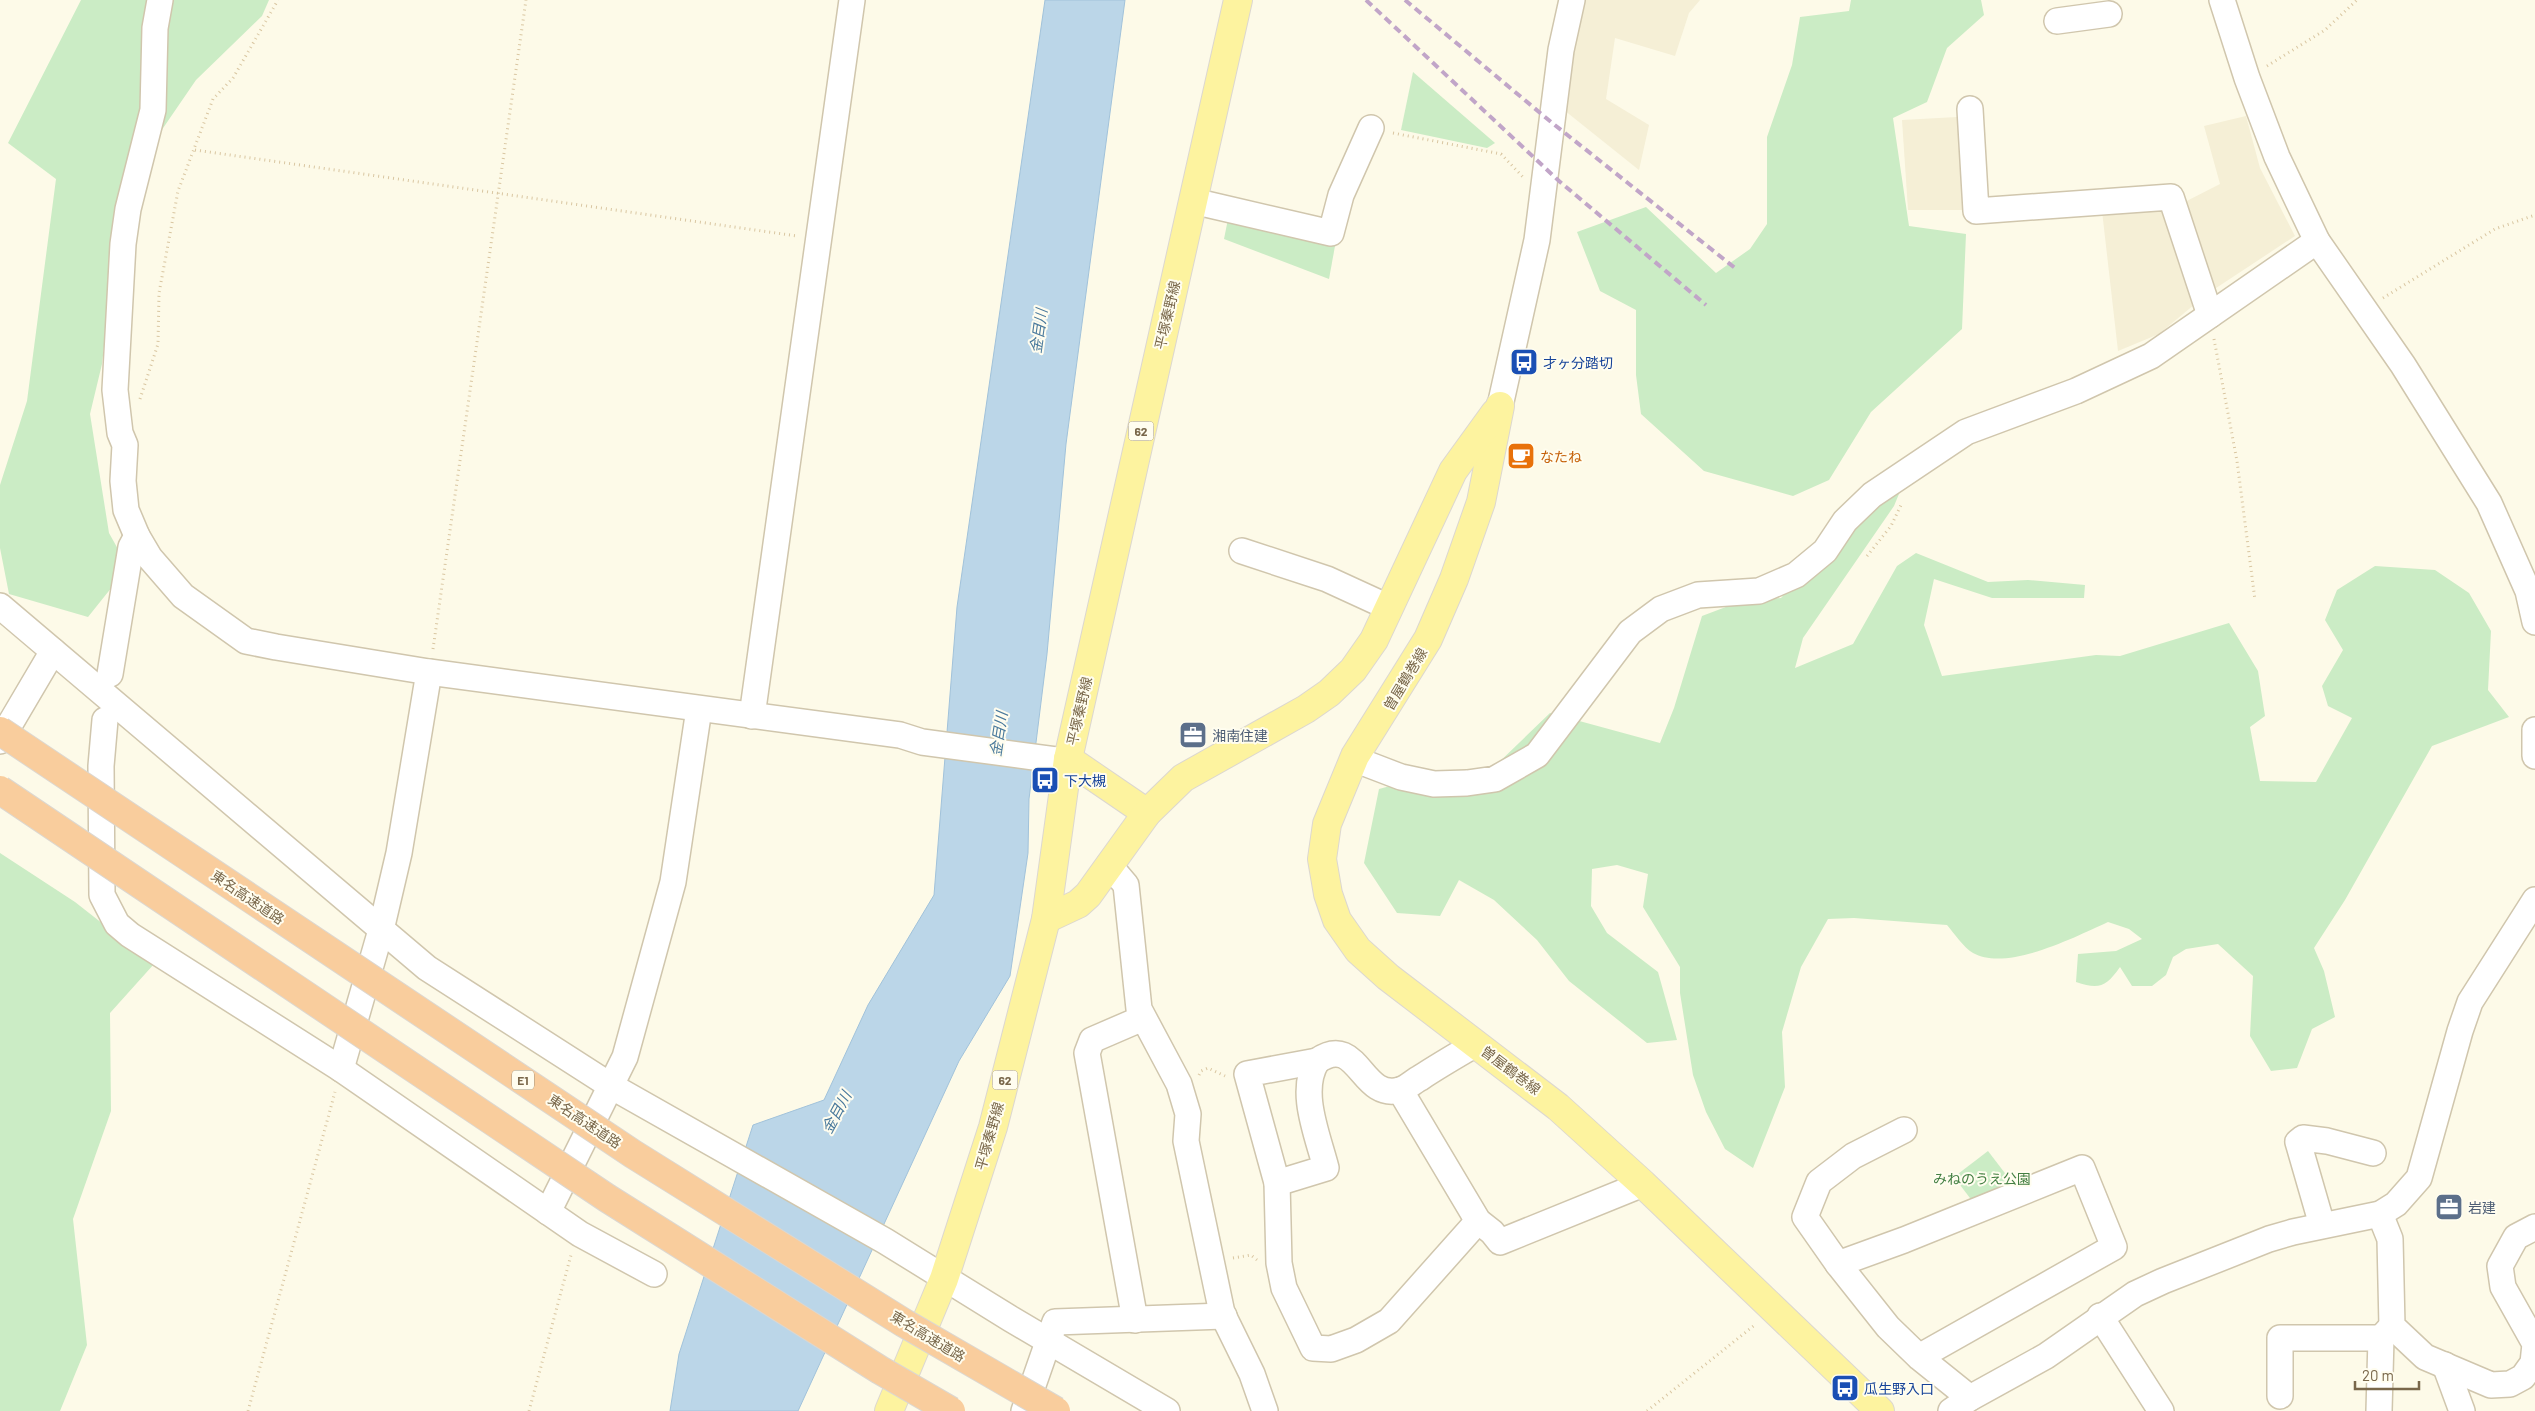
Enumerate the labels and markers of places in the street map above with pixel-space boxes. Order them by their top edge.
bus stop icon: 才ヶ分踏切 [1509,347,1539,377]
place label: 才ヶ分踏切 [1543,354,1613,371]
cafe icon: なたね [1506,441,1536,471]
place label: なたね [1540,448,1582,465]
office icon: 湘南住建 [1178,720,1208,750]
place label: 湘南住建 [1212,727,1268,744]
bus stop icon: 下大槻 [1030,765,1060,795]
place label: 下大槻 [1064,772,1106,789]
office icon: 岩建 [2434,1192,2464,1222]
place label: 岩建 [2468,1199,2496,1216]
bus stop icon: 瓜生野入口 [1830,1373,1860,1403]
place label: 瓜生野入口 [1864,1380,1934,1397]

